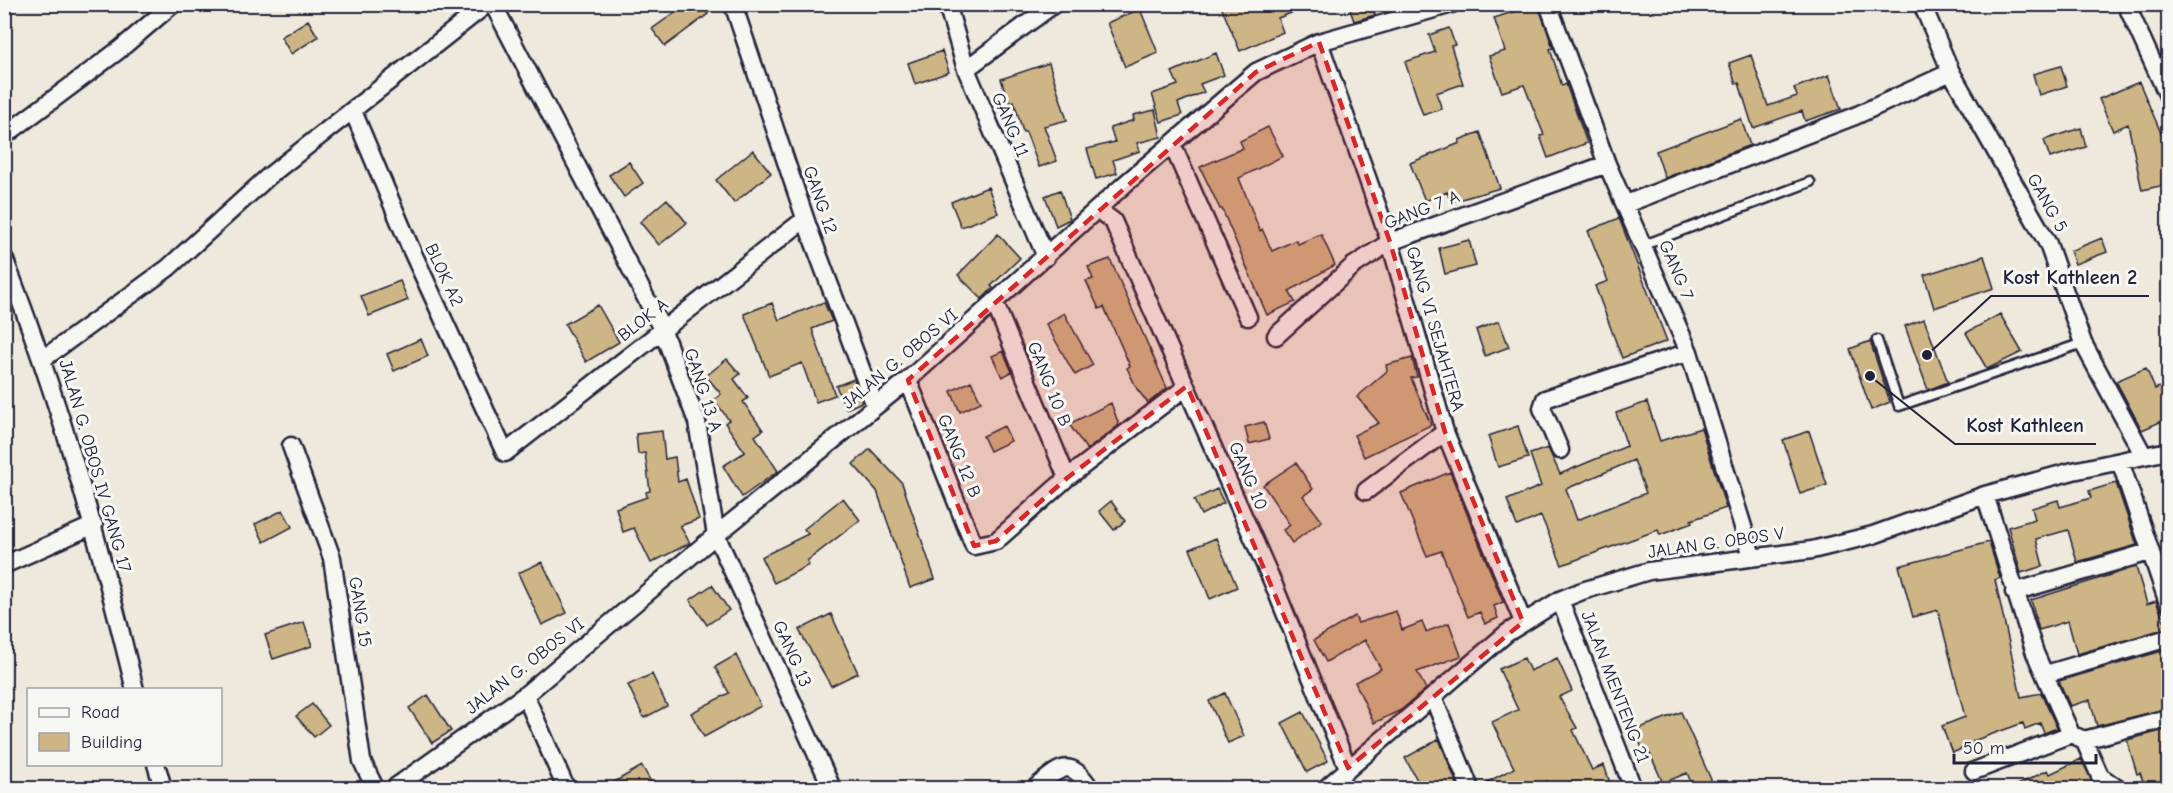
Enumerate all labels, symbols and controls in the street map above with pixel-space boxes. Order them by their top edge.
street label: GANG 11 [987,89,1033,161]
street label: GANG 12 [799,163,841,237]
street label: GANG 5 [2022,170,2072,236]
street label: GANG 7 A [1381,186,1463,234]
street label: GANG 7 [1654,237,1698,303]
street label: BLOK A2 [420,240,468,310]
street label: GANG VI SEJAHTERA [1401,244,1469,414]
callout: Kost Kathleen 2 [1991,258,2149,296]
text: Kost Kathleen 2 [2003,266,2137,289]
street label: BLOK A [614,294,672,346]
street label: JALAN G. OBOS VI [838,304,962,414]
street label: GANG 10 B [1023,339,1075,429]
street label: GANG 13 A [680,345,726,435]
street label: JALAN G. OBOS IV GANG 17 [55,357,136,575]
callout: Kost Kathleen [1955,406,2096,444]
street label: GANG 12 B [933,411,985,501]
text: Kost Kathleen [1966,414,2084,437]
street label: GANG 10 [1224,439,1272,513]
street label: JALAN G. OBOS V [1646,523,1786,563]
street label: GANG 15 [344,575,376,649]
street label: JALAN MENTENG 21 [1576,608,1654,766]
street label: JALAN G. OBOS VI [462,613,588,719]
street label: GANG 13 [768,618,816,690]
legend [27,688,222,766]
text: Road [81,702,120,723]
scale bar [1954,727,2096,765]
text: Building [81,732,143,753]
text: 50 m [1963,738,2005,759]

